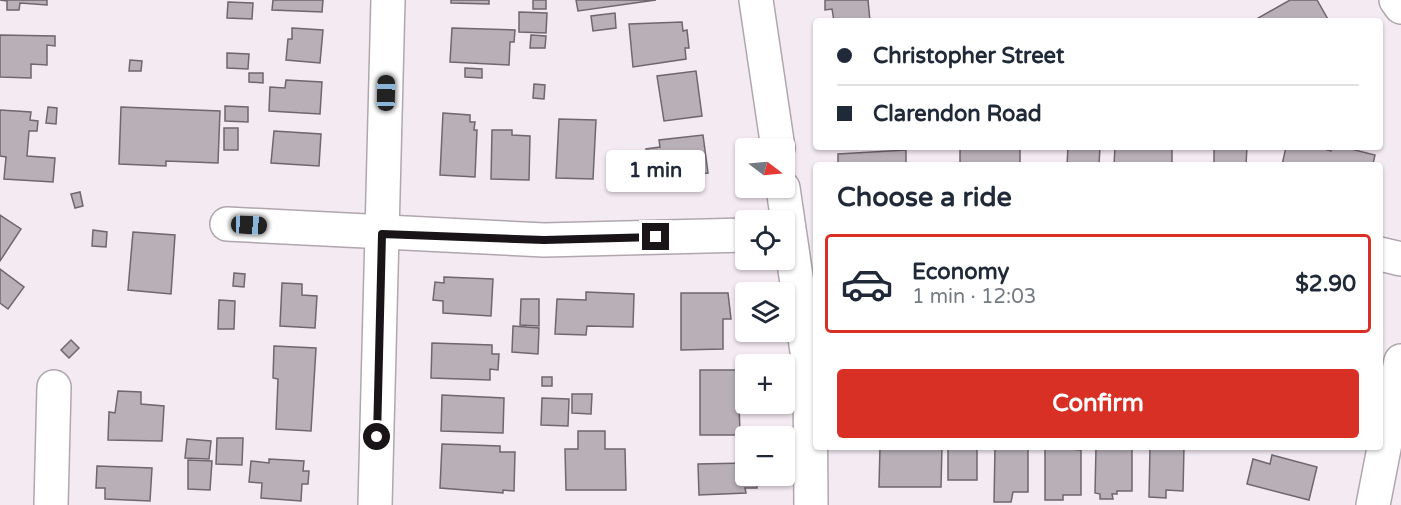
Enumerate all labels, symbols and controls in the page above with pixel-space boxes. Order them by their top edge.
text: Christopher Street [873,43,1064,69]
car [377,75,395,111]
text: Clarendon Road [873,101,1042,127]
north arrow [735,138,795,198]
map controls [735,138,795,486]
callout: 1 min [606,150,706,192]
text: 1 min [629,159,682,183]
text: Choose a ride [837,181,1012,214]
button: locate [735,210,795,270]
car [231,215,267,235]
route end [642,223,669,250]
icon: car [840,257,894,311]
text: Economy [912,259,1009,285]
text: $2.90 [1295,271,1356,297]
button: layers [735,282,795,342]
text: 1 min · 12:03 [912,285,1036,309]
button: + [735,354,795,414]
button: Confirm [837,369,1359,438]
route start [363,423,390,450]
button: − [735,426,795,486]

